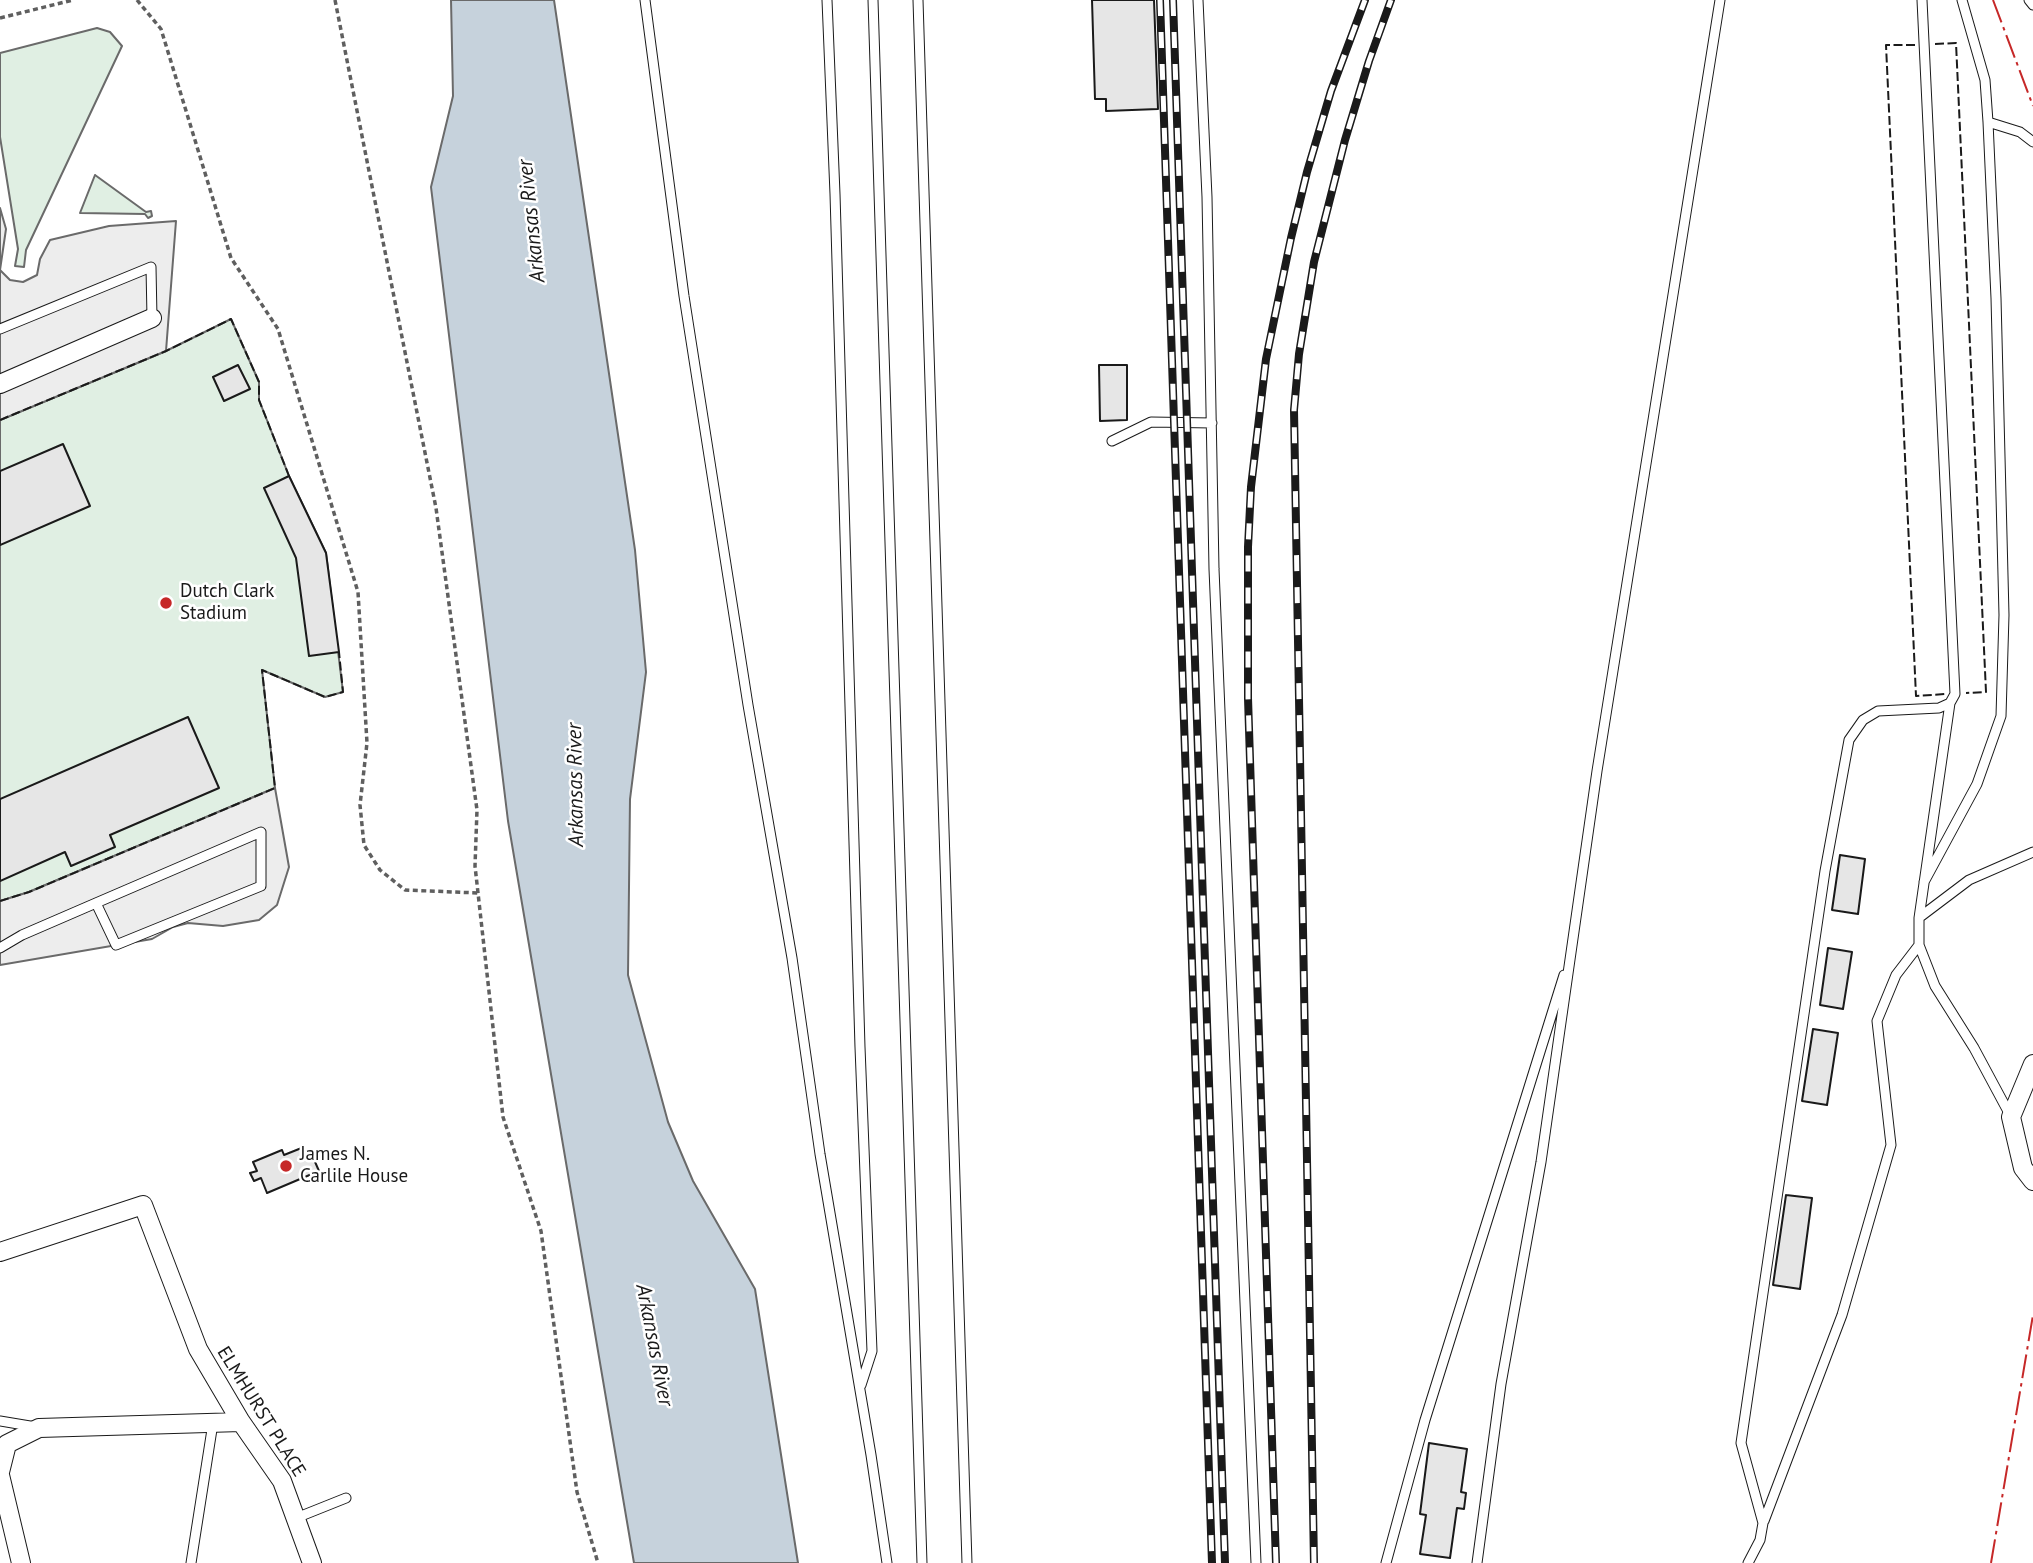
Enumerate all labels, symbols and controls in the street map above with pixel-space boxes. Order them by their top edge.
water label: Arkansas River [513,158,551,284]
place label: Dutch Clark Stadium [180,581,274,625]
marker: Dutch Clark Stadium [158,595,174,611]
water label: Arkansas River [562,723,590,847]
place label: James N. Carlile House [300,1144,408,1188]
marker: James N. Carlile House [278,1158,294,1174]
water label: Arkansas River [630,1282,678,1408]
street label: ELMHURST PLACE [212,1343,310,1481]

